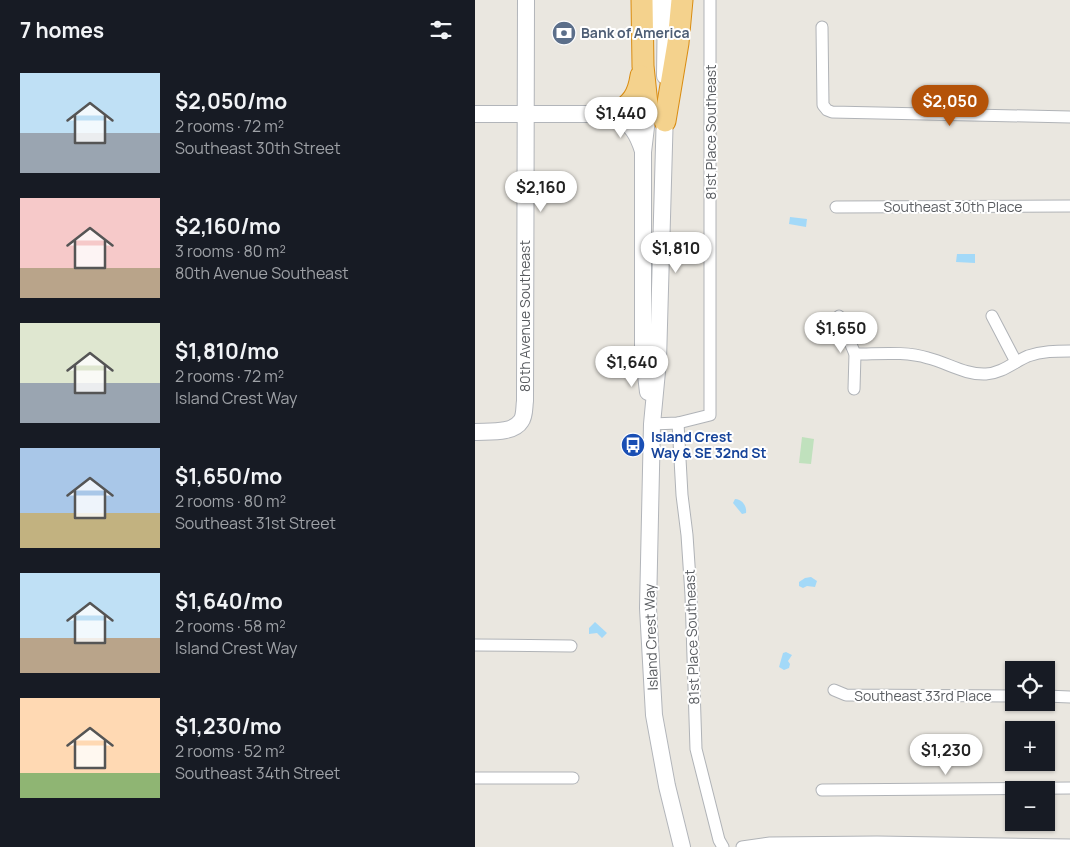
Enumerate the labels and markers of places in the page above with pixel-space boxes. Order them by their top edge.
bank icon: Bank of America [551,20,577,46]
place label: Bank of America [581,23,690,42]
pin: $2,050 [909,84,991,127]
pin: $1,440 [580,96,662,139]
pin: $2,160 [500,170,582,213]
pin: $1,810 [635,232,717,274]
pin: $1,650 [800,312,882,354]
pin: $1,640 [591,346,673,388]
place label: Island Crest Way & SE 32nd St [651,427,766,462]
bus stop icon: Island Crest Way & SE 32nd St [620,432,646,458]
pin: $1,230 [905,734,987,776]

